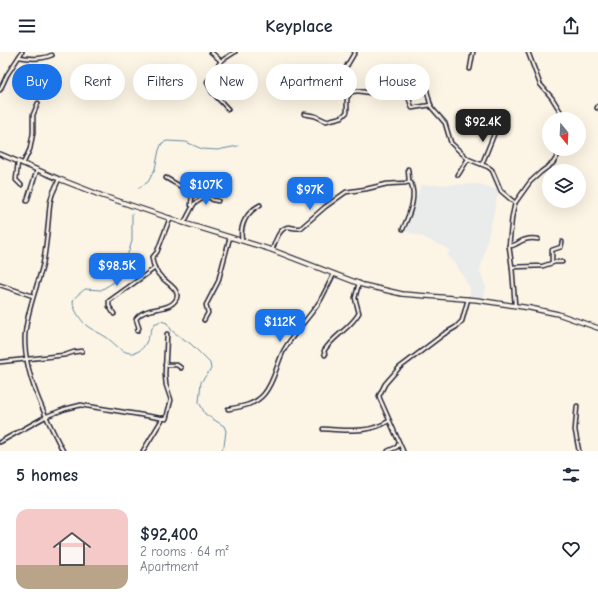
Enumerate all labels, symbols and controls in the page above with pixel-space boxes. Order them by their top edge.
icon: menu [16,15,38,37]
icon: share [560,15,582,37]
text: Keyplace [265,16,333,37]
chip: Buy [12,64,62,100]
chip: Rent [70,64,125,100]
chip: Filters [133,64,197,100]
chip: New [205,64,258,100]
chip: Apartment [266,64,357,100]
chip: House [365,64,430,100]
pin: $92.4K [450,109,516,143]
north arrow [542,112,586,156]
map controls [542,112,586,208]
text: $92.4K [465,114,501,129]
button: layers [542,164,586,208]
pin: $107K [178,172,234,206]
text: $107K [189,177,223,192]
pin: $97K [286,177,334,211]
text: $97K [296,182,324,197]
pin: $98.5K [84,253,150,287]
text: $98.5K [98,258,136,273]
pin: $112K [252,309,308,343]
text: $112K [264,314,296,329]
icon: filters [560,464,582,486]
text: 5 homes [16,466,78,485]
icon: home [48,525,96,573]
text: $92,400 [140,525,198,544]
icon: heart [560,538,582,560]
text: 2 rooms · 64 m² [140,544,229,559]
text: Apartment [140,559,198,574]

